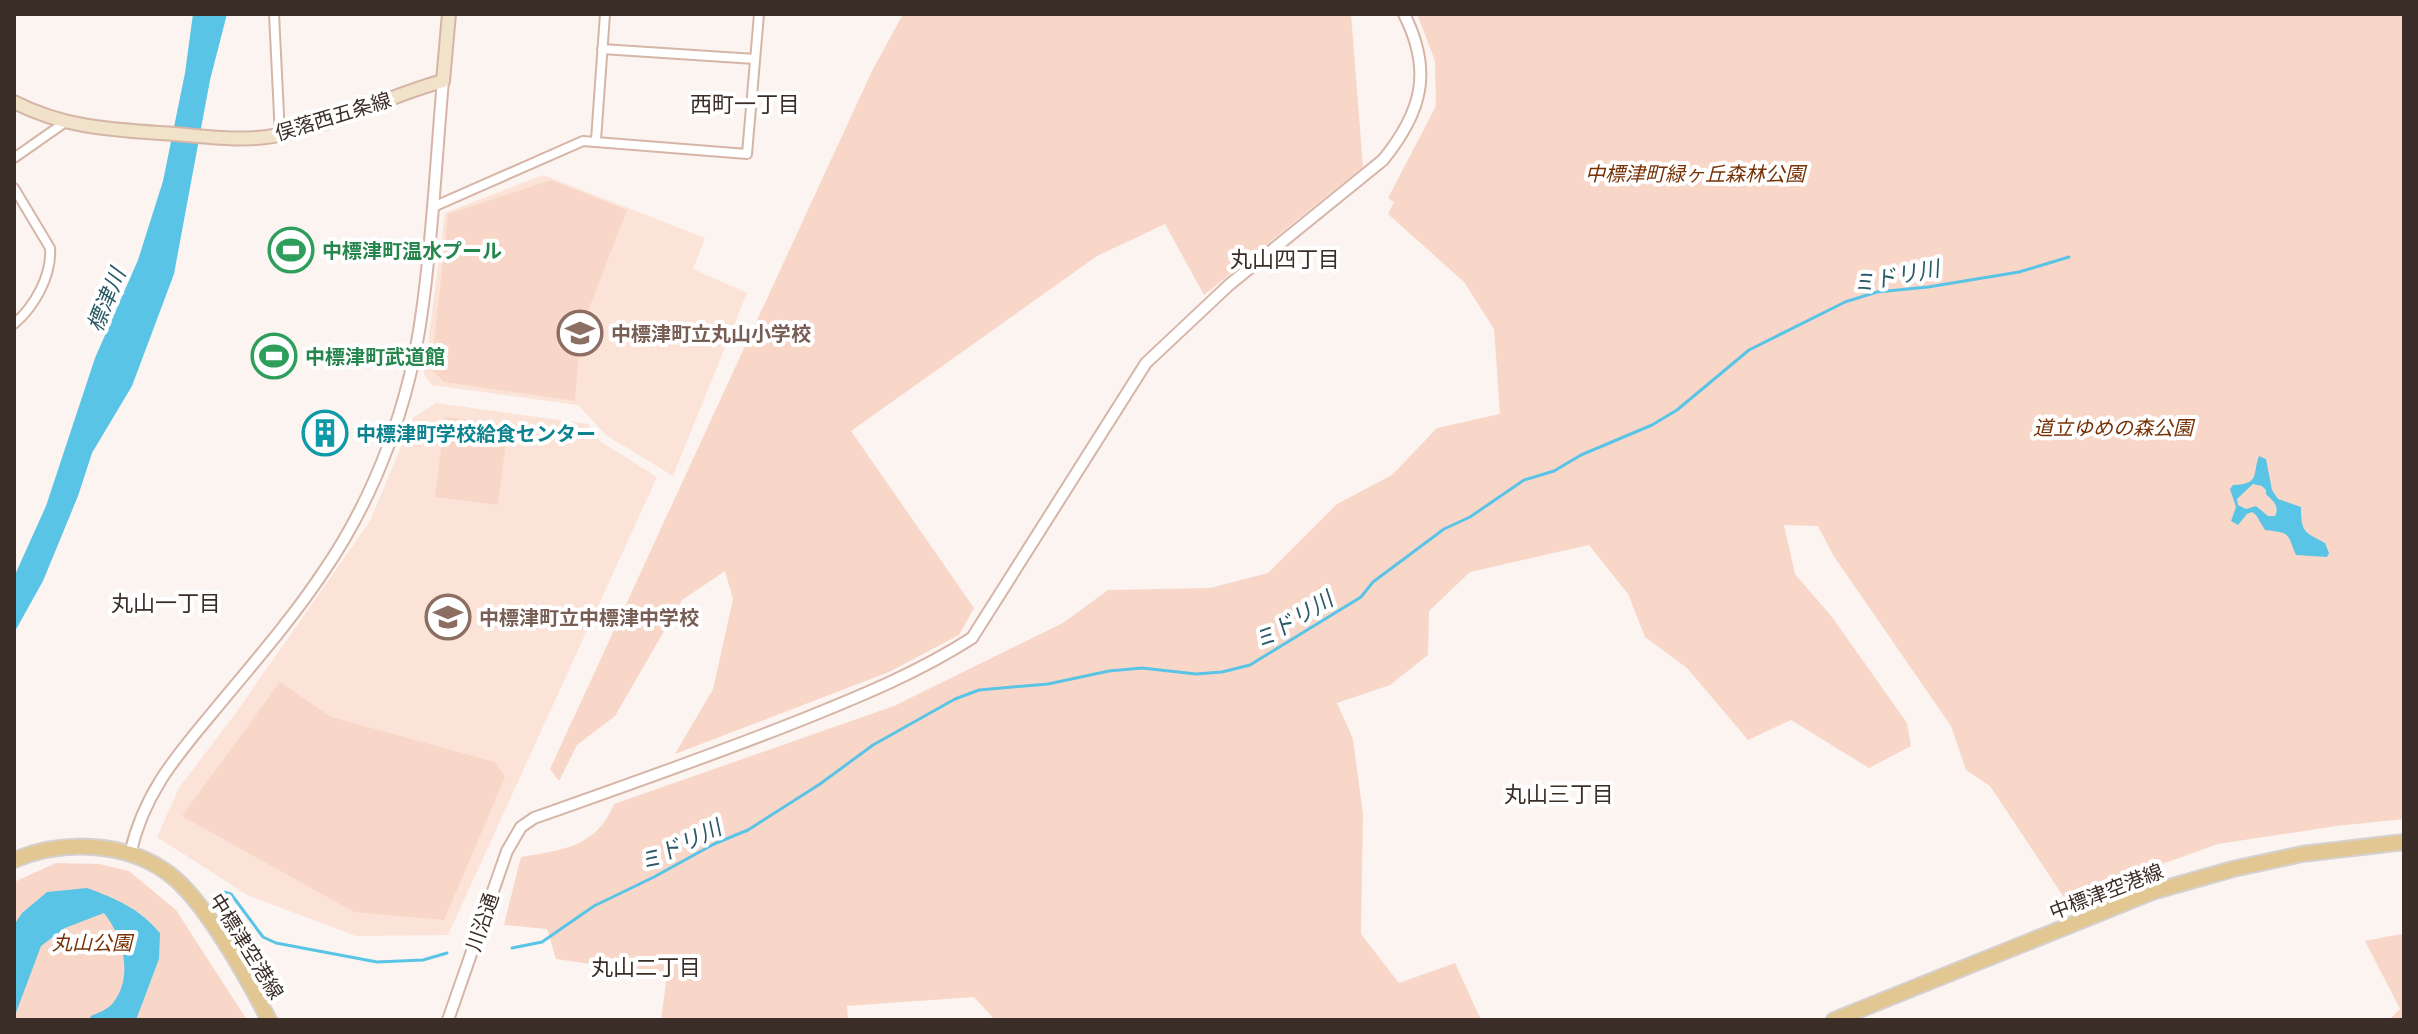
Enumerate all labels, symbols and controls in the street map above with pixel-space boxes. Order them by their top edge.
street label: 俣落西五条線 [272,87,394,145]
district label: 西町一丁目 [690,90,800,118]
park label: 中標津町緑ヶ丘森林公園 [1585,161,1808,186]
sports icon: 中標津町温水プール [267,226,315,274]
place label: 中標津町温水プール [322,238,502,263]
district label: 丸山四丁目 [1230,245,1340,273]
water label: ミドリ川 [1850,253,1944,298]
water label: 標津川 [81,262,132,336]
school or university icon: 中標津町立丸山小学校 [556,309,604,357]
place label: 中標津町立丸山小学校 [611,321,811,346]
sports icon: 中標津町武道館 [250,332,298,380]
place label: 中標津町武道館 [305,344,445,369]
building icon: 中標津町学校給食センター [301,409,349,457]
park label: 道立ゆめの森公園 [2033,415,2196,440]
place label: 中標津町学校給食センター [356,421,596,446]
water label: ミドリ川 [1248,584,1339,655]
district label: 丸山一丁目 [111,589,221,617]
school or university icon: 中標津町立中標津中学校 [424,593,472,641]
place label: 中標津町立中標津中学校 [479,605,699,630]
district label: 丸山三丁目 [1504,780,1614,808]
water label: ミドリ川 [634,812,727,877]
street label: 中標津空港線 [2046,858,2166,924]
street label: 中標津空港線 [205,888,289,1004]
street label: 川沿通 [460,890,504,954]
park label: 丸山公園 [52,930,135,955]
district label: 丸山二丁目 [591,953,701,981]

